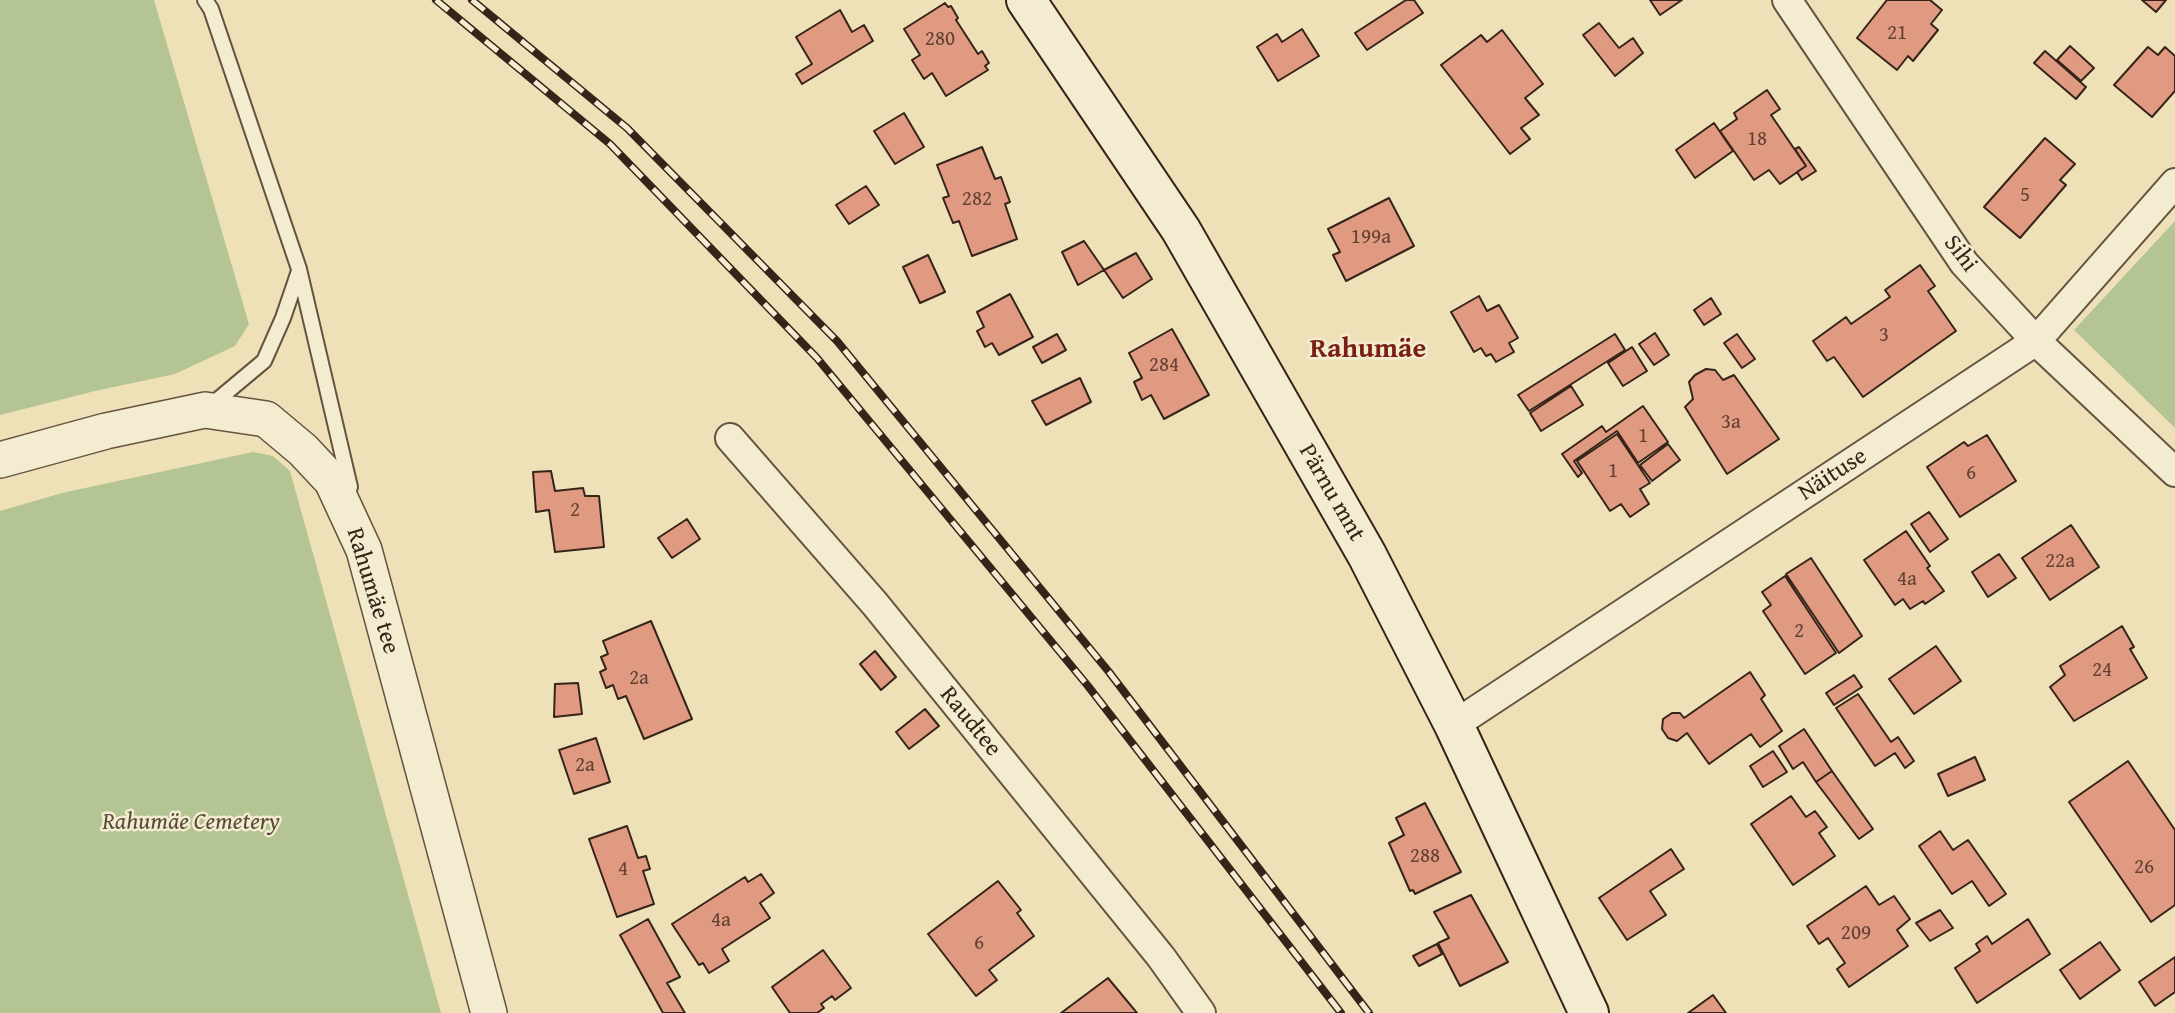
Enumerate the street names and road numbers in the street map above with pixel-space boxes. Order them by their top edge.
street label: Sihi [1937,230,1983,278]
street label: Pärnu mnt [1292,439,1370,547]
street label: Näituse [1793,442,1873,508]
street label: Rahumäe tee [339,525,405,657]
street label: Raudtee [933,681,1007,763]

